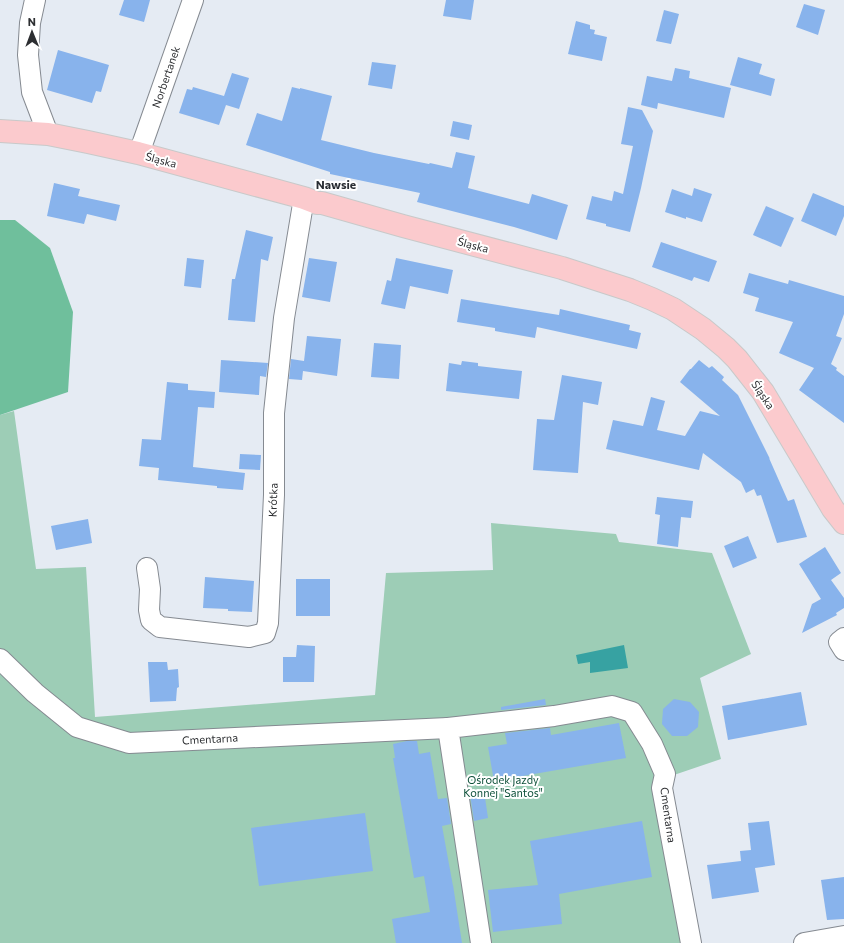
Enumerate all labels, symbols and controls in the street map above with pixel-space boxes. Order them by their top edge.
north arrow [12,12,52,52]
text: N [28,15,36,28]
street label: Norbertanek [149,44,182,109]
street label: Śląska [144,148,178,170]
district label: Nawsie [316,177,356,191]
street label: Śląska [456,233,490,255]
street label: Śląska [749,377,779,412]
street label: Krótka [265,483,280,517]
street label: Cmentarna [182,731,238,746]
park label: Ośrodek Jazdy Konnej "Santos" [463,773,543,799]
street label: Cmentarna [658,786,679,844]

